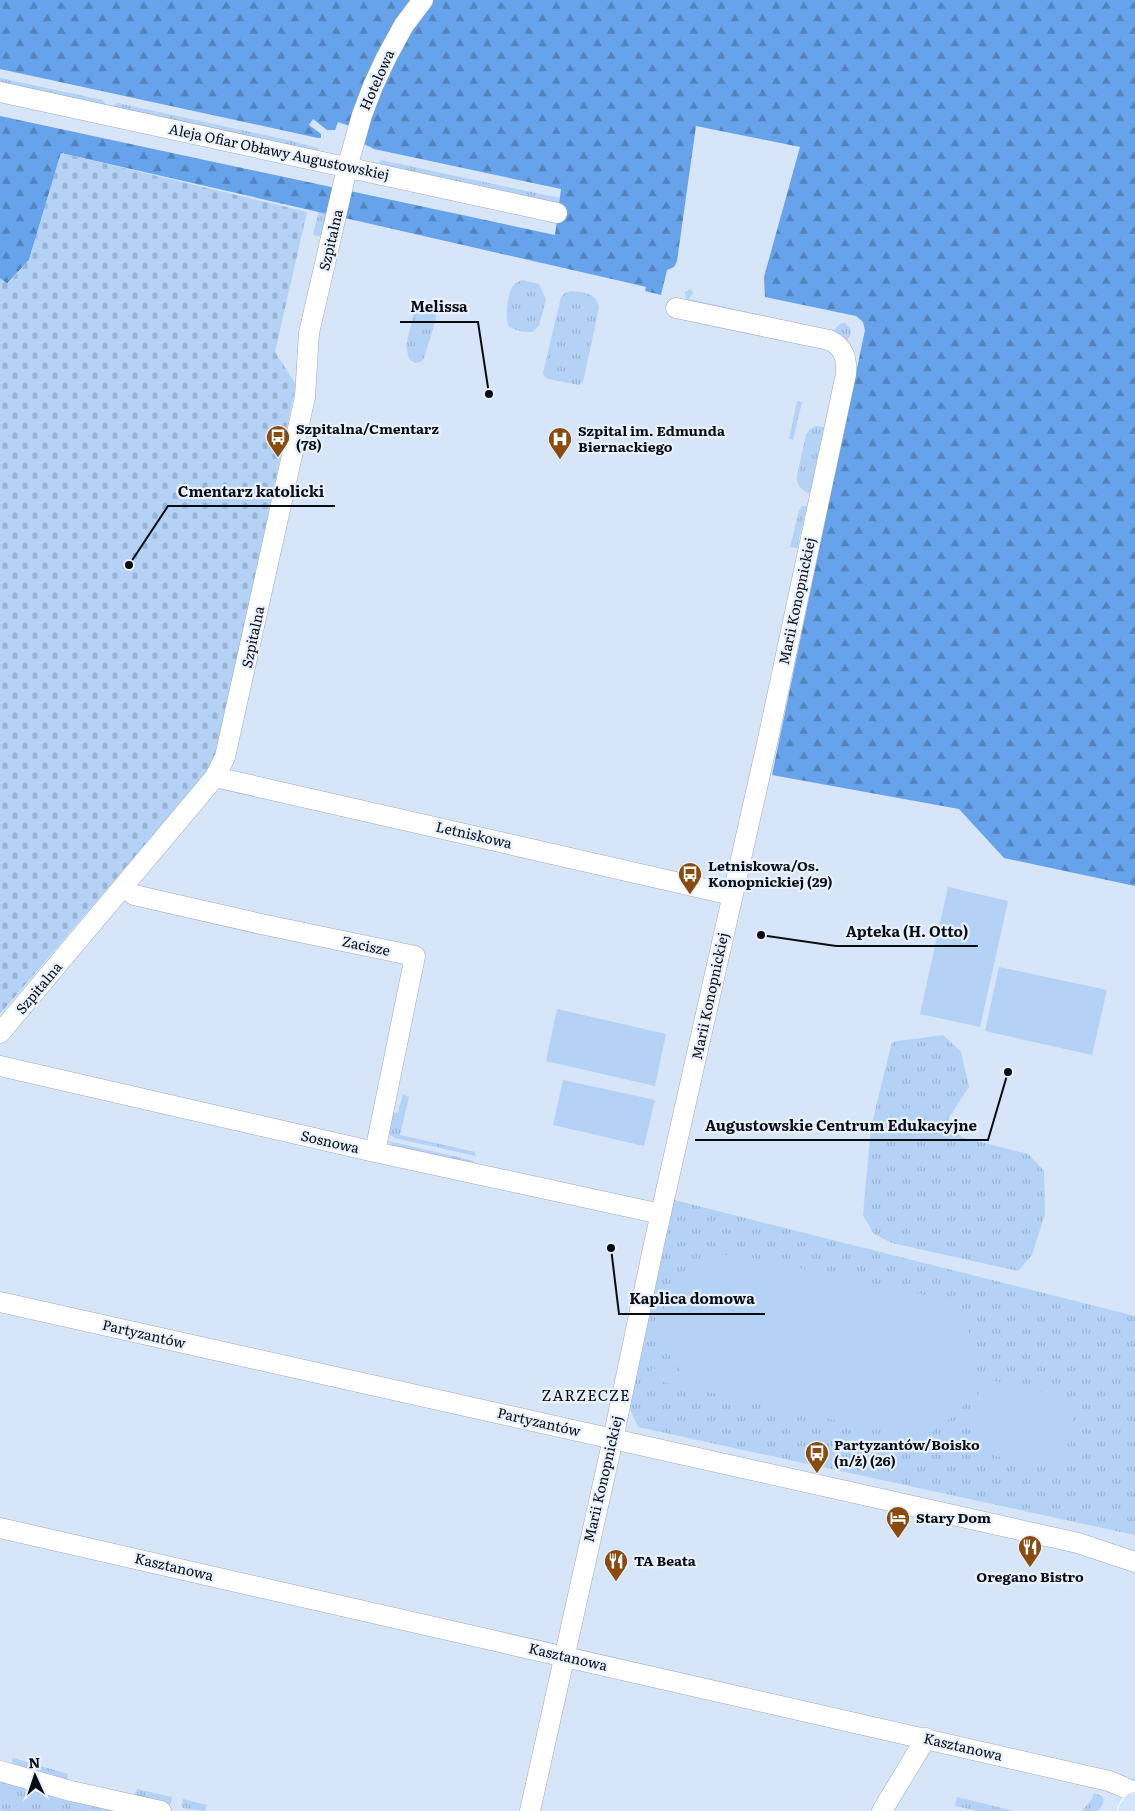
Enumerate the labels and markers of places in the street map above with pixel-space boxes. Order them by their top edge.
callout: Melissa [400,292,478,322]
place label: Szpitalna/Cmentarz (78) [296,418,439,454]
place label: Szpital im. Edmunda Biernackiego [578,420,726,456]
bus stop icon: Szpitalna/Cmentarz (78) [265,424,291,458]
hospital icon: Szpital im. Edmunda Biernackiego [547,426,573,460]
callout: Cmentarz katolicki [168,476,335,506]
place label: Letniskowa/Os. Konopnickiej (29) [708,855,833,891]
bus stop icon: Letniskowa/Os. Konopnickiej (29) [677,861,703,895]
callout: Apteka (H. Otto) [836,916,978,946]
callout: Augustowskie Centrum Edukacyjne [695,1110,988,1140]
callout: Kaplica domowa [619,1284,765,1314]
place label: Partyzantów/Boisko (n/ż) (26) [834,1434,980,1470]
bus stop icon: Partyzantów/Boisko (n/ż) (26) [804,1440,830,1474]
hotel icon: Stary Dom [885,1505,911,1539]
place label: Stary Dom [916,1507,991,1527]
restaurant icon: Oregano Bistro [1017,1534,1043,1568]
restaurant icon: TA Beata [603,1548,629,1582]
place label: TA Beata [634,1550,697,1570]
place label: Oregano Bistro [976,1566,1084,1586]

